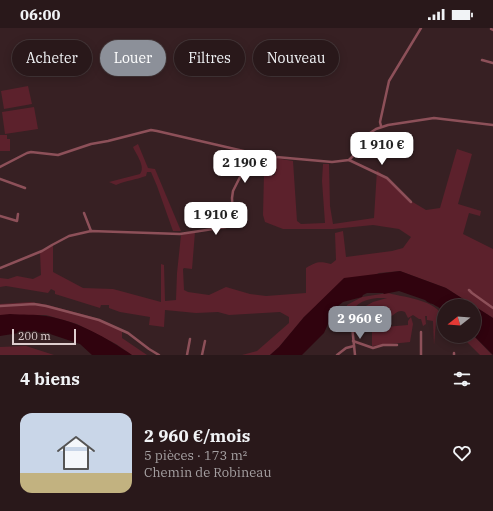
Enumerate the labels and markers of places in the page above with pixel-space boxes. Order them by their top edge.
pin: 1 910 € [345,132,419,166]
pin: 2 190 € [208,150,282,184]
pin: 1 910 € [179,202,253,236]
pin: 2 960 € [323,306,397,340]

